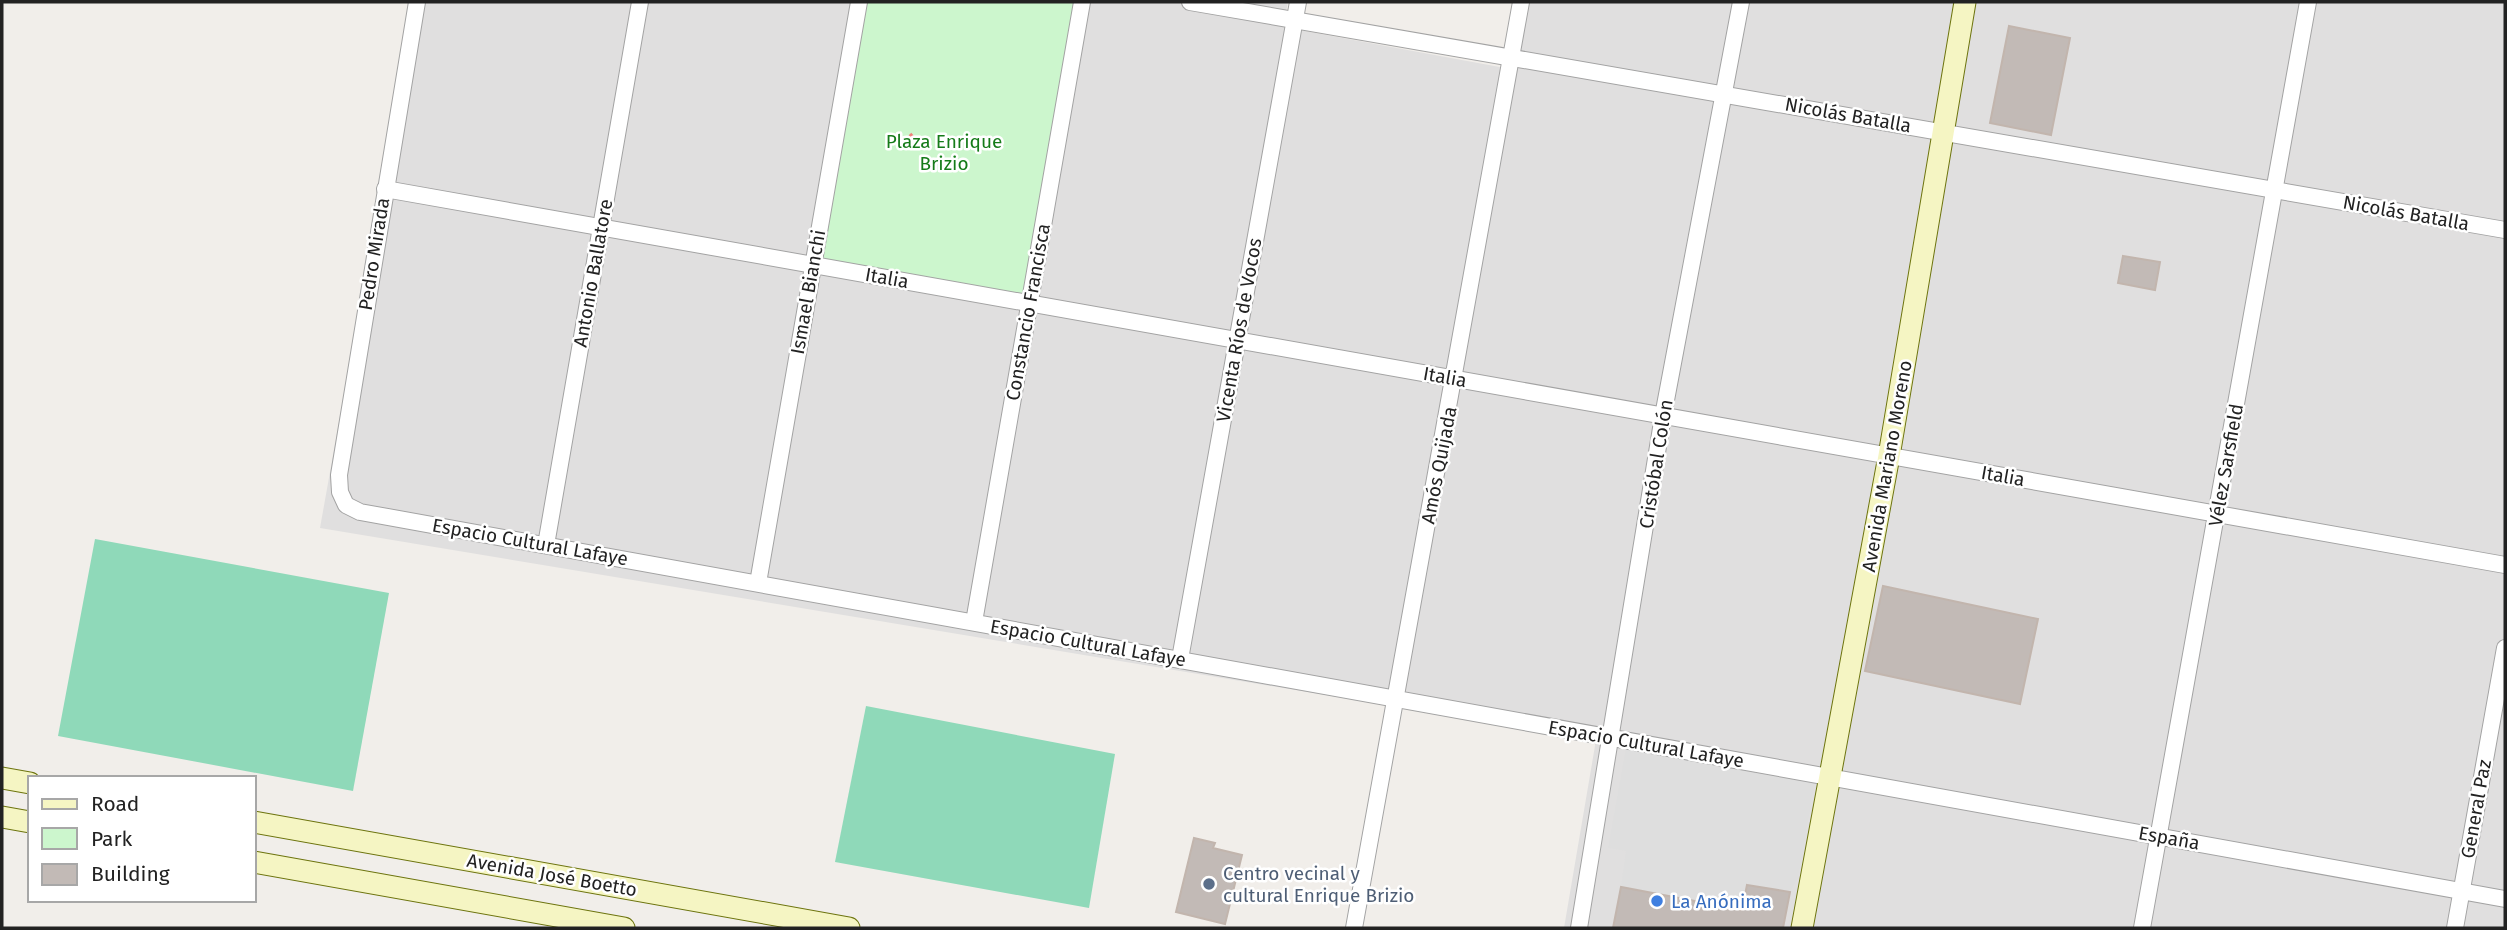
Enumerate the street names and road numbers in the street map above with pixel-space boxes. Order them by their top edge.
street label: Nicolás Batalla [1783,93,1913,137]
street label: Nicolás Batalla [2341,191,2471,235]
street label: Pedro Mirada [354,196,394,312]
street label: Antonio Ballatore [569,197,617,349]
street label: Constancio Francisca [1001,222,1055,402]
street label: Ismael Bianchi [786,228,830,356]
street label: Vicenta Ríos de Vocos [1211,236,1267,424]
street label: Italia [863,263,911,293]
street label: Avenida Mariano Moreno [1857,358,1917,574]
street label: Italia [1421,362,1469,392]
street label: Cristóbal Colón [1634,398,1678,530]
street label: Vélez Sarsfield [2204,402,2248,528]
street label: Amós Quijada [1416,404,1462,526]
street label: Italia [1979,461,2027,491]
street label: Espacio Cultural Lafaye [430,513,630,571]
street label: Espacio Cultural Lafaye [988,614,1188,672]
street label: Espacio Cultural Lafaye [1546,715,1746,773]
street label: General Paz [2456,758,2496,860]
street label: España [2137,821,2201,855]
street label: Avenida José Boetto [465,849,639,901]

